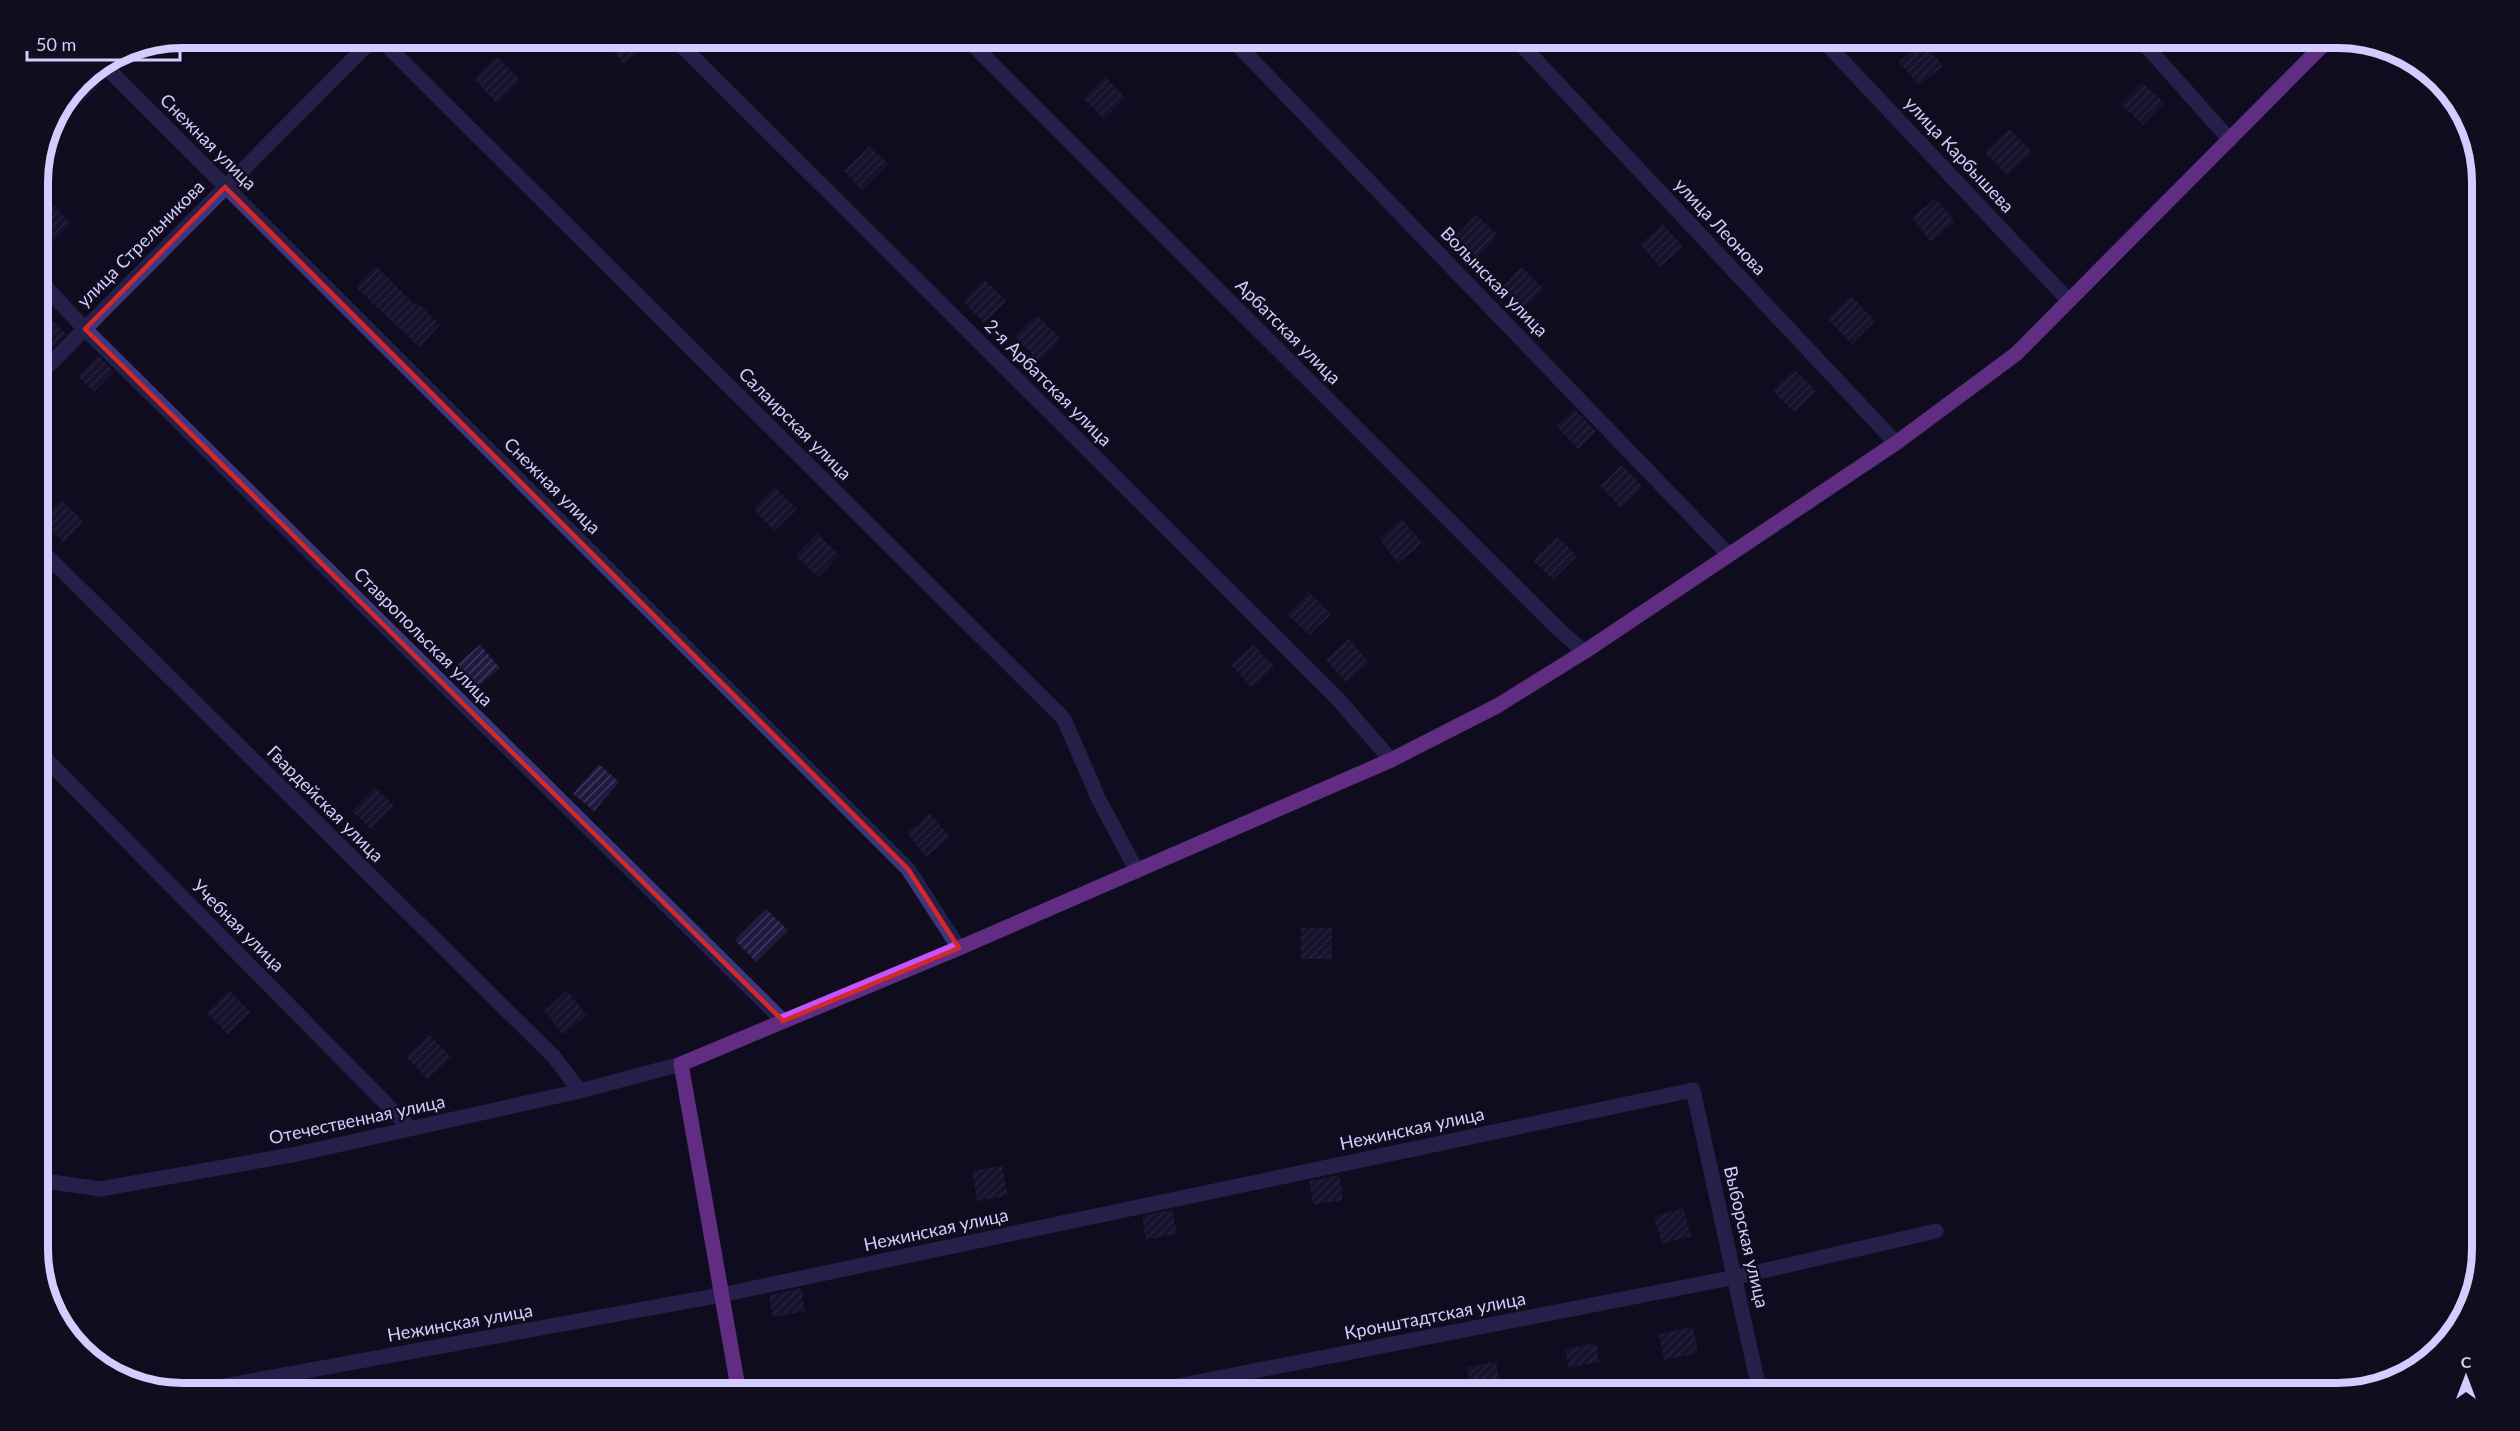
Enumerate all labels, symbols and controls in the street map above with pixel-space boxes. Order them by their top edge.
scale bar [27,24,180,62]
text: 50 m [36,33,76,55]
street label: Снежная улица [156,88,262,194]
street label: улица Карбышева [1900,92,2019,217]
street label: улица Леонова [1670,173,1771,279]
street label: улица Стрельникова [72,175,208,311]
street label: Волынская улица [1437,222,1553,341]
street label: Арбатская улица [1232,274,1346,388]
street label: 2-я Арбатская улица [981,314,1117,450]
street label: Салаирская улица [735,362,857,484]
street label: Снежная улица [500,432,606,538]
street label: Ставропольская улица [350,562,498,710]
street label: Гвардейская улица [263,741,388,866]
street label: Учебная улица [188,875,289,976]
street label: Отечественная улица [267,1090,447,1148]
street label: Нежинская улица [1338,1102,1486,1154]
street label: Выборская улица [1720,1164,1774,1310]
street label: Нежинская улица [862,1203,1010,1255]
street label: Кронштадтская улица [1342,1287,1527,1343]
street label: Нежинская улица [385,1298,534,1346]
north arrow [2436,1347,2496,1407]
text: С [2461,1352,2472,1371]

